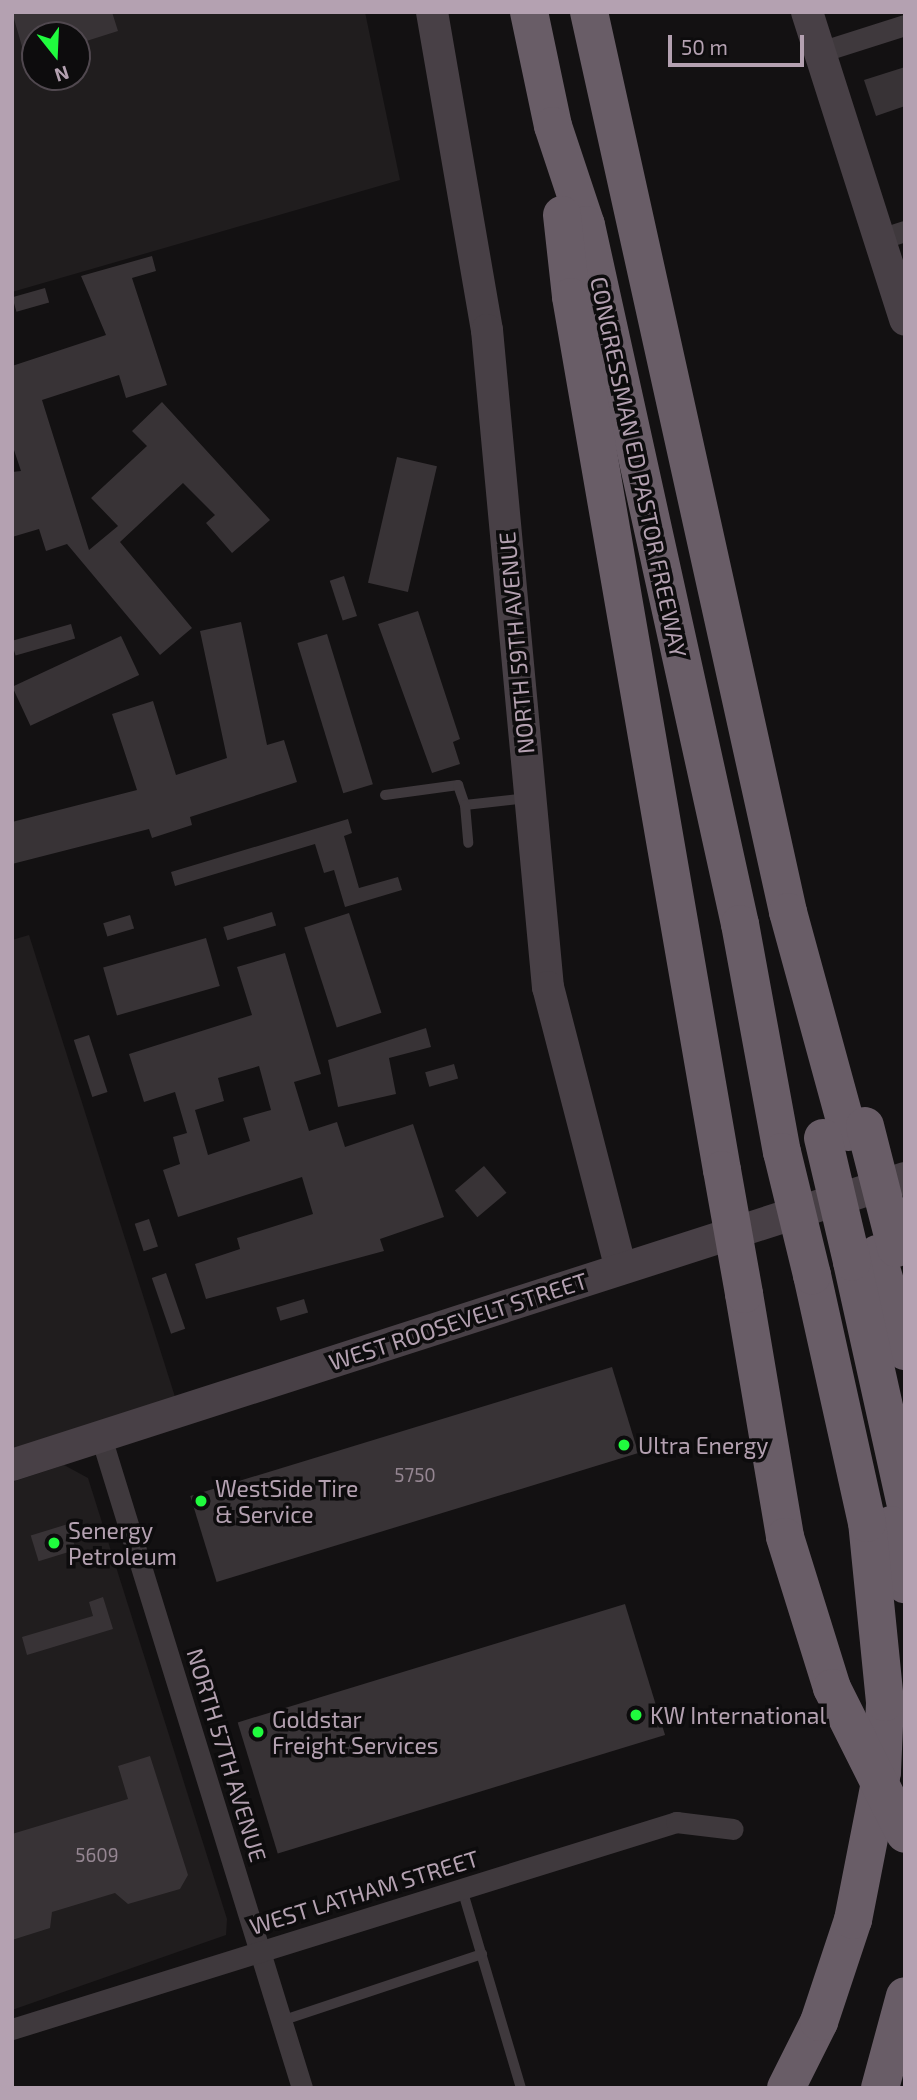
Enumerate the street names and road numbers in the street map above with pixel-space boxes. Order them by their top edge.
street label: CONGRESSMAN ED PASTOR FREEWAY [585,274,693,660]
street label: NORTH 59TH AVENUE [493,530,539,756]
street label: WEST ROOSEVELT STREET [325,1266,591,1376]
street label: NORTH 57TH AVENUE [181,1645,273,1865]
street label: WEST LATHAM STREET [246,1844,482,1940]

